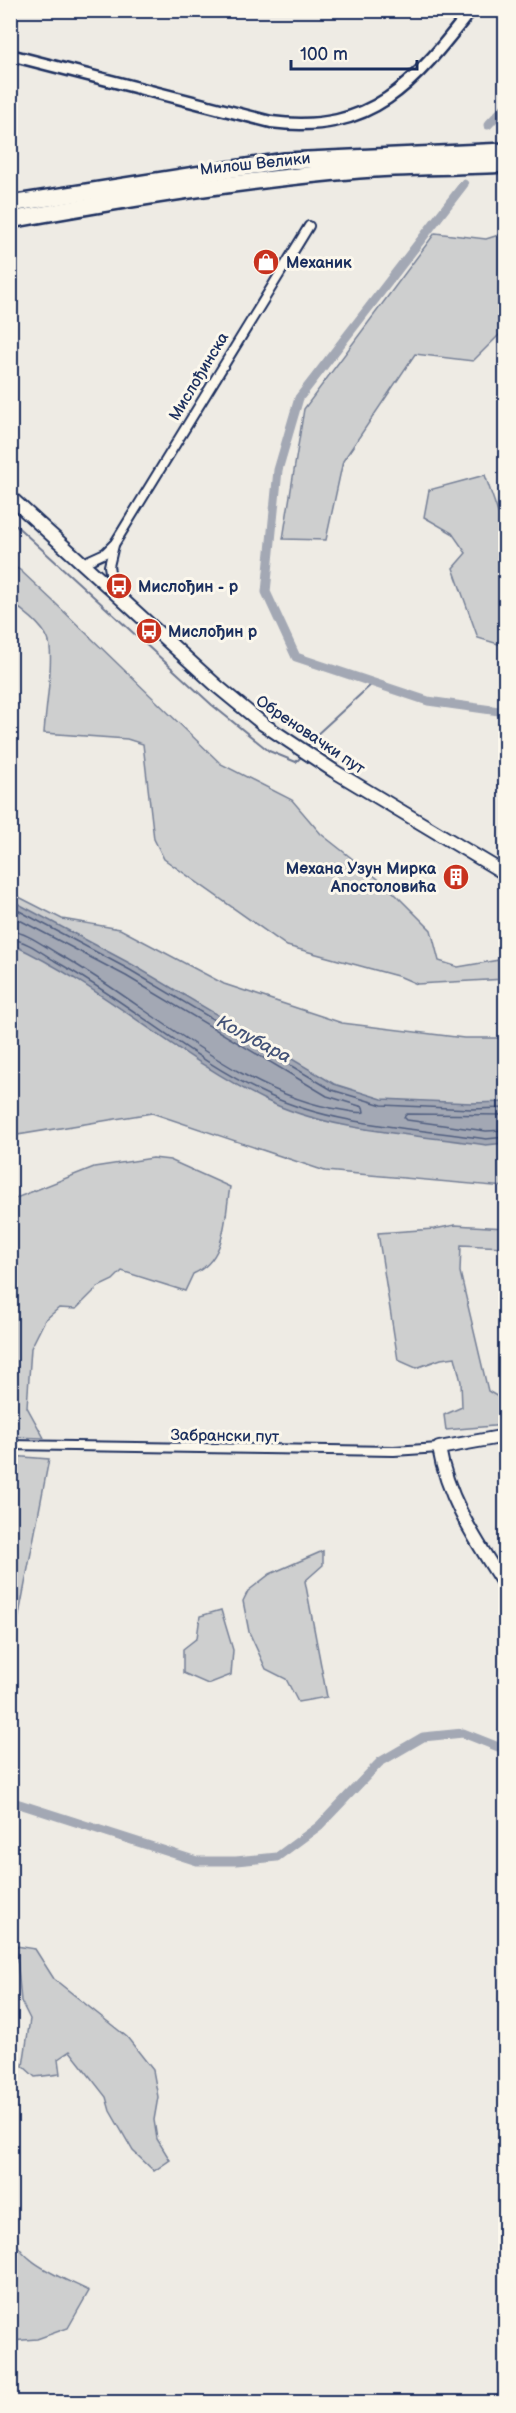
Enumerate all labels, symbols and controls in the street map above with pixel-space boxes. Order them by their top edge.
scale bar [291,33,417,71]
text: 100 m [300,44,348,65]
street label: Милош Велики [199,149,311,180]
shop icon: Механик [251,247,281,277]
place label: Механик [286,254,352,273]
street label: Мислођинска [165,329,233,424]
bus stop icon: Мислођин - р [104,571,134,601]
place label: Мислођин - р [138,578,239,597]
bus stop icon: Мислођин р [134,616,164,646]
place label: Мислођин р [168,623,258,642]
street label: Обреновачки пут [252,692,369,779]
place label: Механа Узун Мирка Апостоловића [286,860,437,897]
building icon: Механа Узун Мирка Апостоловића [441,862,471,892]
water label: Колубара [213,1011,294,1068]
street label: Забрански пут [170,1426,280,1447]

